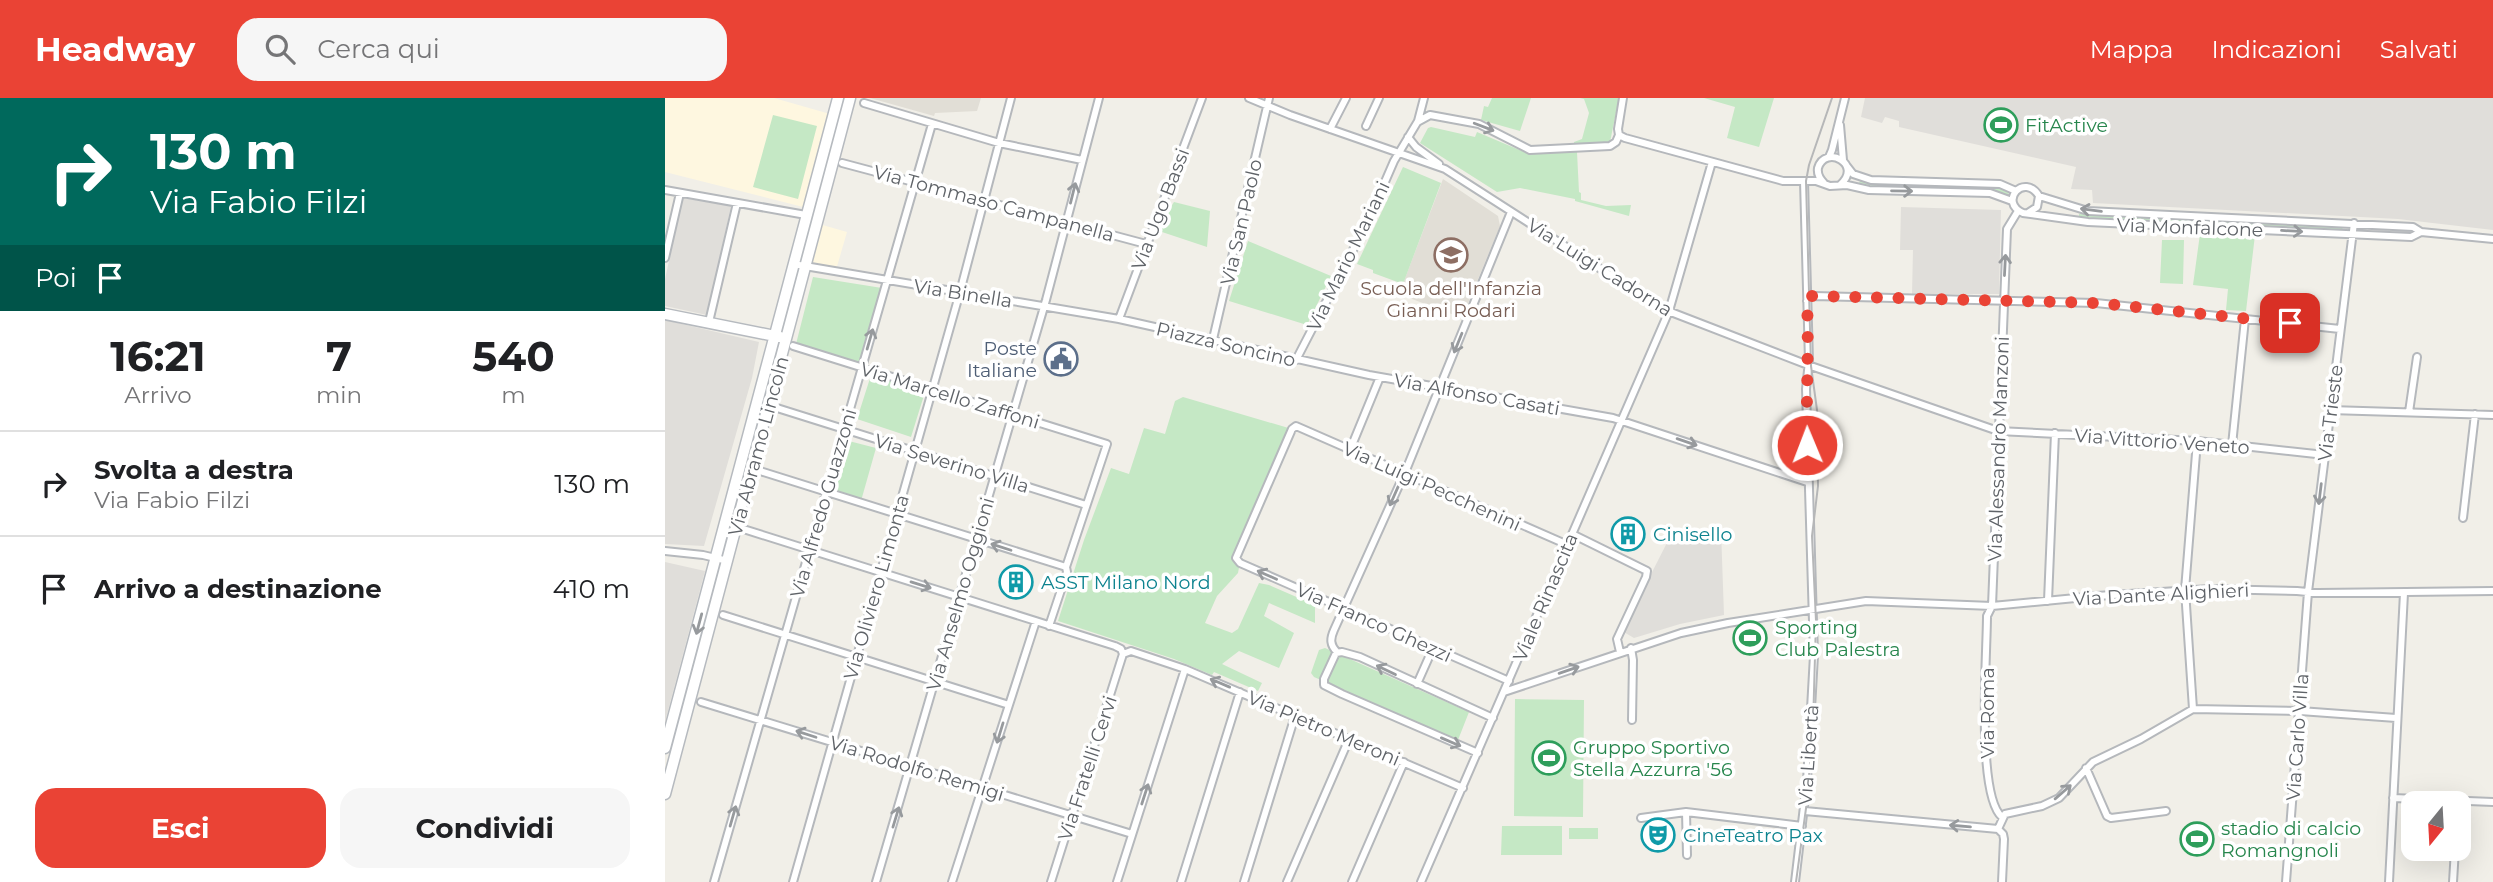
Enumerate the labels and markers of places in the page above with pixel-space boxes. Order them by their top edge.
sports icon: FitActive [1982,106,2020,144]
place label: FitActive [2025,114,2108,137]
school or university icon: Scuola dell'Infanzia Gianni Rodari [1432,236,1470,274]
place label: Scuola dell'Infanzia Gianni Rodari [1360,277,1542,322]
pin [2260,293,2320,353]
place label: Poste Italiane [967,337,1037,382]
public building icon: Poste Italiane [1042,340,1080,378]
building icon: Cinisello [1609,515,1647,553]
place label: Cinisello [1653,523,1733,546]
building icon: ASST Milano Nord [997,563,1035,601]
place label: ASST Milano Nord [1041,571,1211,594]
place label: Sporting Club Palestra [1775,616,1900,661]
sports icon: Sporting Club Palestra [1731,619,1769,657]
place label: Gruppo Sportivo Stella Azzurra '56 [1573,736,1733,781]
sports icon: Gruppo Sportivo Stella Azzurra '56 [1530,739,1568,777]
theatre icon: CineTeatro Pax [1639,816,1677,854]
place label: stadio di calcio Romangnoli [2221,817,2361,862]
sports icon: stadio di calcio Romangnoli [2178,820,2216,858]
place label: CineTeatro Pax [1683,824,1823,847]

